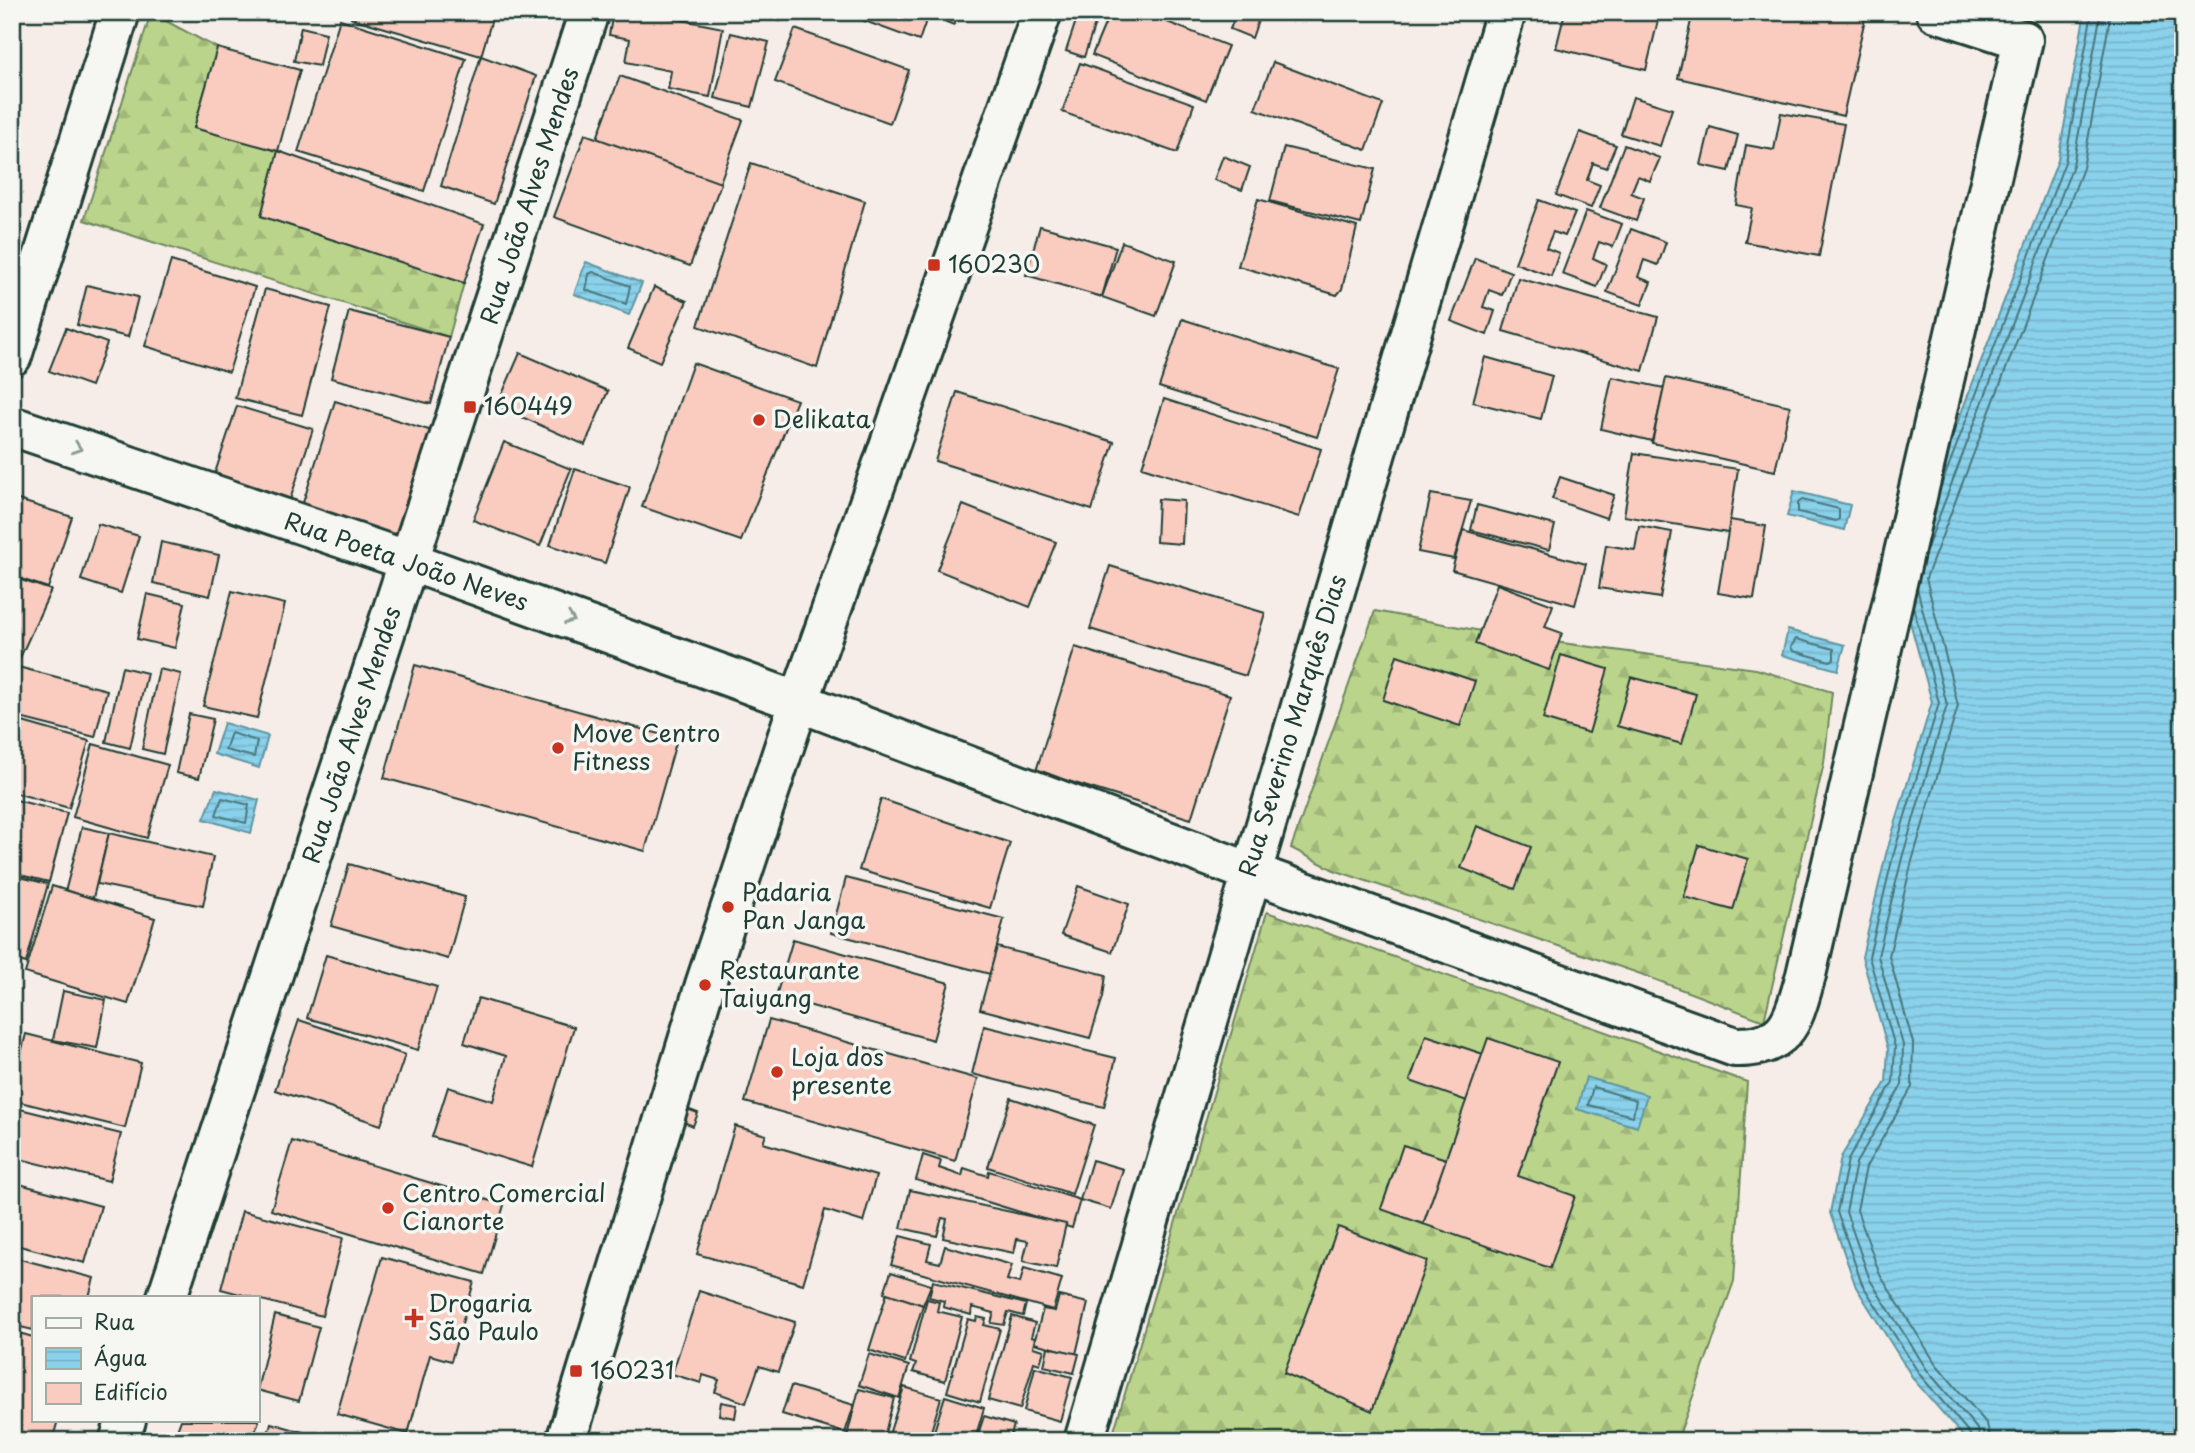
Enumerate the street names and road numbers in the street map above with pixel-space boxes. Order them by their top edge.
street label: Rua João Alves Mendes [470,62,587,329]
street label: Rua Poeta João Neves [280,501,534,619]
street label: Rua Severino Marquês Dias [1228,570,1354,881]
street label: Rua João Alves Mendes [292,601,409,868]

